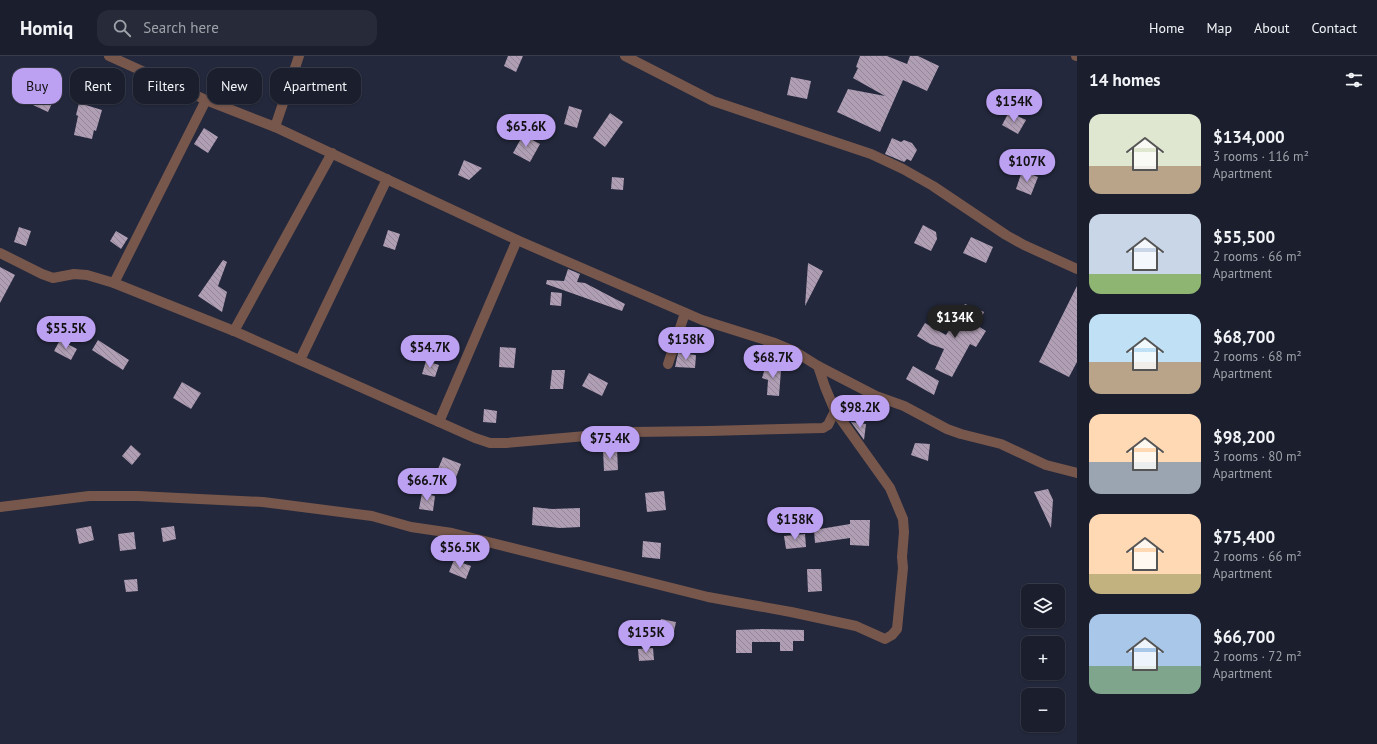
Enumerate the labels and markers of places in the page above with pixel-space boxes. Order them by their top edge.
pin: $154K [986,89,1042,123]
pin: $65.6K [493,114,559,148]
pin: $107K [999,149,1055,183]
pin: $134K [927,305,983,339]
pin: $55.5K [33,316,99,350]
pin: $158K [658,327,714,361]
pin: $54.7K [397,335,463,369]
pin: $68.7K [740,345,806,379]
pin: $98.2K [827,395,893,429]
pin: $75.4K [577,426,643,460]
pin: $66.7K [394,468,460,502]
pin: $158K [767,507,823,541]
pin: $56.5K [427,535,493,569]
pin: $155K [618,620,674,654]

